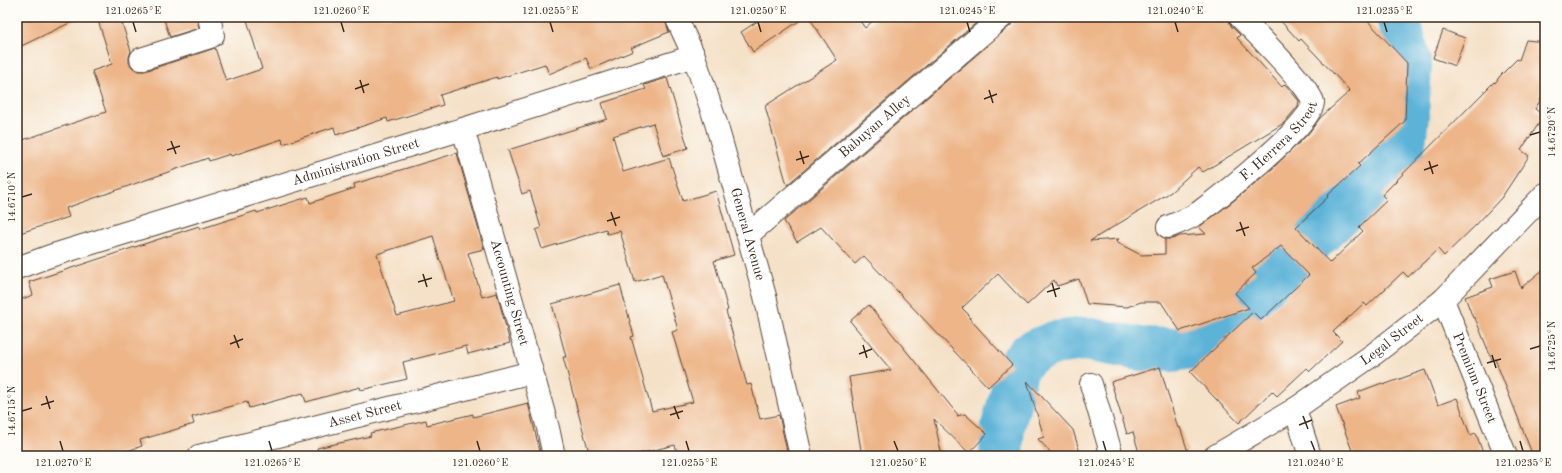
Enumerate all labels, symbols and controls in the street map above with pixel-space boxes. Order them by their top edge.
text: 121.0265°E [105,6,161,16]
text: 121.0260°E [313,6,369,16]
text: 121.0255°E [522,6,578,16]
text: 121.0250°E [730,6,786,16]
text: 121.0245°E [939,6,995,16]
text: 121.0240°E [1147,6,1203,16]
text: 121.0235°E [1356,6,1412,16]
street label: Babuyan Alley [836,92,913,160]
street label: F. Herrera Street [1237,100,1320,184]
text: 14.6720°N [1547,106,1557,158]
street label: Administration Street [291,136,421,188]
text: 14.6710°N [7,171,17,223]
street label: General Avenue [728,186,767,282]
street label: Accounting Street [488,238,531,347]
street label: Legal Street [1358,311,1426,368]
text: 14.6725°N [1547,320,1557,372]
street label: Premium Street [1450,331,1499,425]
text: 14.6715°N [7,385,17,437]
street label: Asset Street [327,398,403,430]
text: 121.0270°E [35,458,91,468]
text: 121.0265°E [244,458,300,468]
text: 121.0260°E [452,458,508,468]
text: 121.0255°E [661,458,717,468]
text: 121.0250°E [870,458,926,468]
text: 121.0245°E [1078,458,1134,468]
text: 121.0240°E [1287,458,1343,468]
text: 121.0235°E [1495,458,1551,468]

